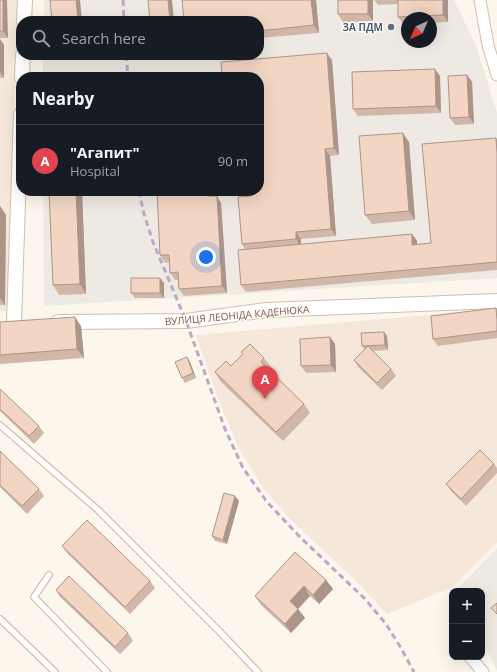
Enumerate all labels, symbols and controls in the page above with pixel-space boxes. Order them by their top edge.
north arrow [401,12,437,48]
search box [16,16,264,60]
place label: ЗА ПДМ [343,20,383,34]
marker: ЗА ПДМ [386,22,396,32]
icon: search [30,27,52,49]
text: Search here [62,28,146,48]
text: Nearby [32,87,94,110]
text: "Агапит" [70,142,140,162]
text: A [41,152,49,170]
text: 90 m [218,152,248,170]
text: Hospital [70,162,120,180]
your location [196,247,216,267]
street label: ВУЛИЦЯ ЛЕОНІДА КАДЕНЮКА [164,302,310,328]
pin: A [252,366,278,399]
map controls [449,588,485,660]
button: + [449,588,485,624]
button: − [449,624,485,660]

